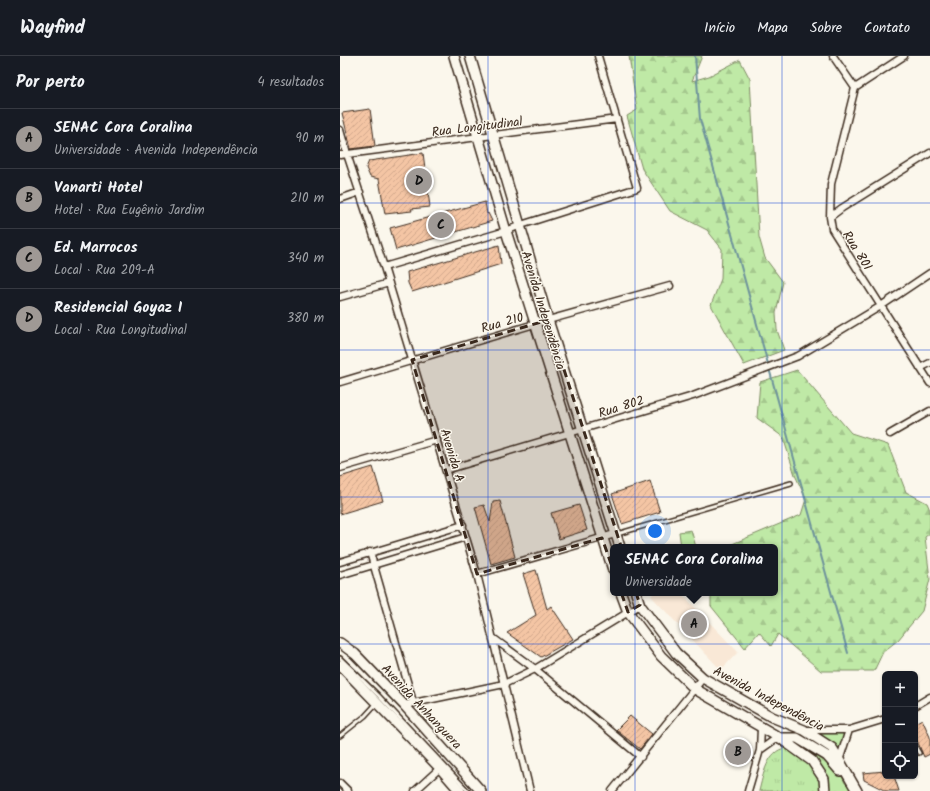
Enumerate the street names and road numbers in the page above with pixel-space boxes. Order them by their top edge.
street label: Rua Longitudinal [431,111,524,143]
street label: Rua 801 [836,227,877,275]
street label: Avenida Independência [514,248,571,373]
street label: Rua 210 [479,307,527,340]
street label: Rua 802 [596,391,647,424]
street label: Avenida A [433,426,470,485]
street label: Avenida Anhanguera [376,659,466,755]
street label: Avenida Independência [709,661,828,738]

